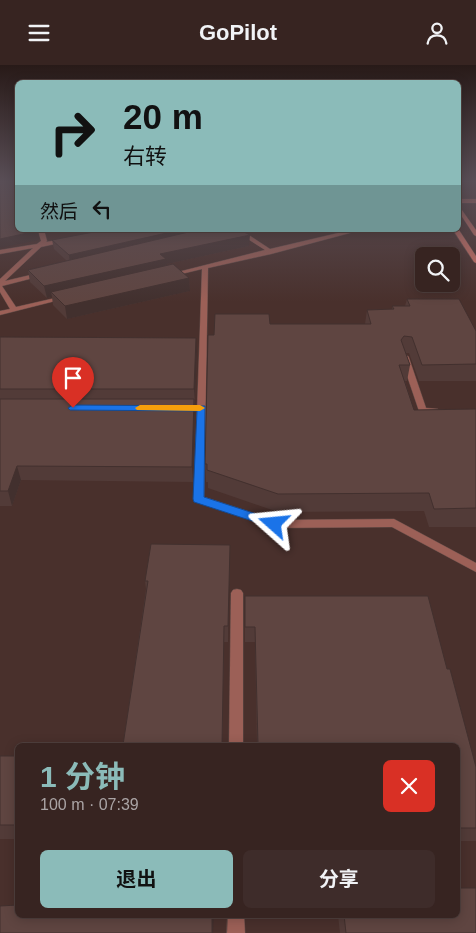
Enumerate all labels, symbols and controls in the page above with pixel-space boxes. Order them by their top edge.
icon: menu [25,19,53,47]
icon: person [423,19,451,47]
text: GoPilot [199,20,277,45]
text: 20 m [123,97,203,136]
icon: right [40,100,105,165]
text: 右转 [123,144,167,169]
icon: left [88,195,116,223]
text: 然后 [40,201,78,222]
map controls [415,247,460,292]
button: search [415,247,460,292]
pin [52,357,94,408]
icon: arrive [59,364,87,392]
position arrow [247,497,299,549]
text: 1 分钟 [40,760,125,793]
button: close [383,760,435,812]
text: 100 m · 07:39 [40,796,139,813]
button: 退出 [40,850,233,908]
button: 分享 [243,850,435,908]

